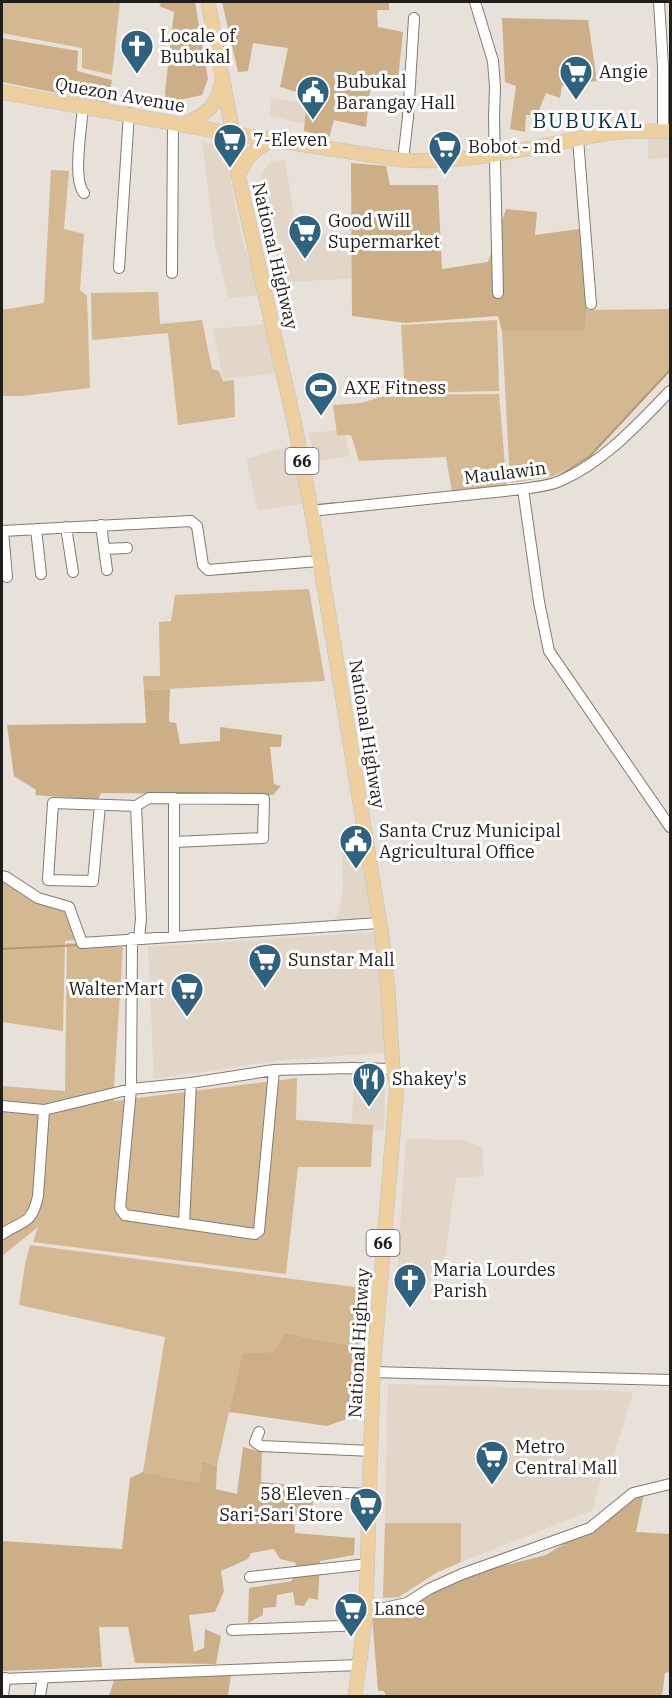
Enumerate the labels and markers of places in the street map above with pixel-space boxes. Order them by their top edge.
place label: Locale of Bubukal [160,24,237,68]
church icon: Locale of Bubukal [119,28,155,75]
supermarket icon: Angie [558,54,594,101]
place label: Angie [599,60,648,83]
place label: Bubukal Barangay Hall [336,70,455,114]
public building icon: Bubukal Barangay Hall [295,74,331,121]
supermarket icon: 7-Eleven [212,122,248,169]
place label: 7-Eleven [253,128,328,151]
supermarket icon: Bobot - md [427,129,463,176]
place label: Bobot - md [468,135,561,158]
place label: Good Will Supermarket [328,209,440,253]
supermarket icon: Good Will Supermarket [287,213,323,260]
sports icon: AXE Fitness [303,370,339,417]
place label: AXE Fitness [344,376,446,399]
place label: Santa Cruz Municipal Agricultural Office [379,819,561,863]
public building icon: Santa Cruz Municipal Agricultural Office [338,823,374,870]
supermarket icon: Sunstar Mall [247,942,283,989]
place label: Sunstar Mall [288,948,395,971]
supermarket icon: WalterMart [169,971,205,1018]
place label: WalterMart [68,977,164,1000]
restaurant icon: Shakey's [351,1061,387,1108]
place label: Shakey's [392,1067,467,1090]
place label: Maria Lourdes Parish [433,1258,556,1302]
church icon: Maria Lourdes Parish [392,1262,428,1309]
place label: Metro Central Mall [515,1435,618,1479]
supermarket icon: Metro Central Mall [474,1439,510,1486]
place label: 58 Eleven Sari-Sari Store [219,1482,343,1526]
supermarket icon: 58 Eleven Sari-Sari Store [348,1486,384,1533]
supermarket icon: Lance [333,1591,369,1638]
place label: Lance [374,1597,425,1620]

